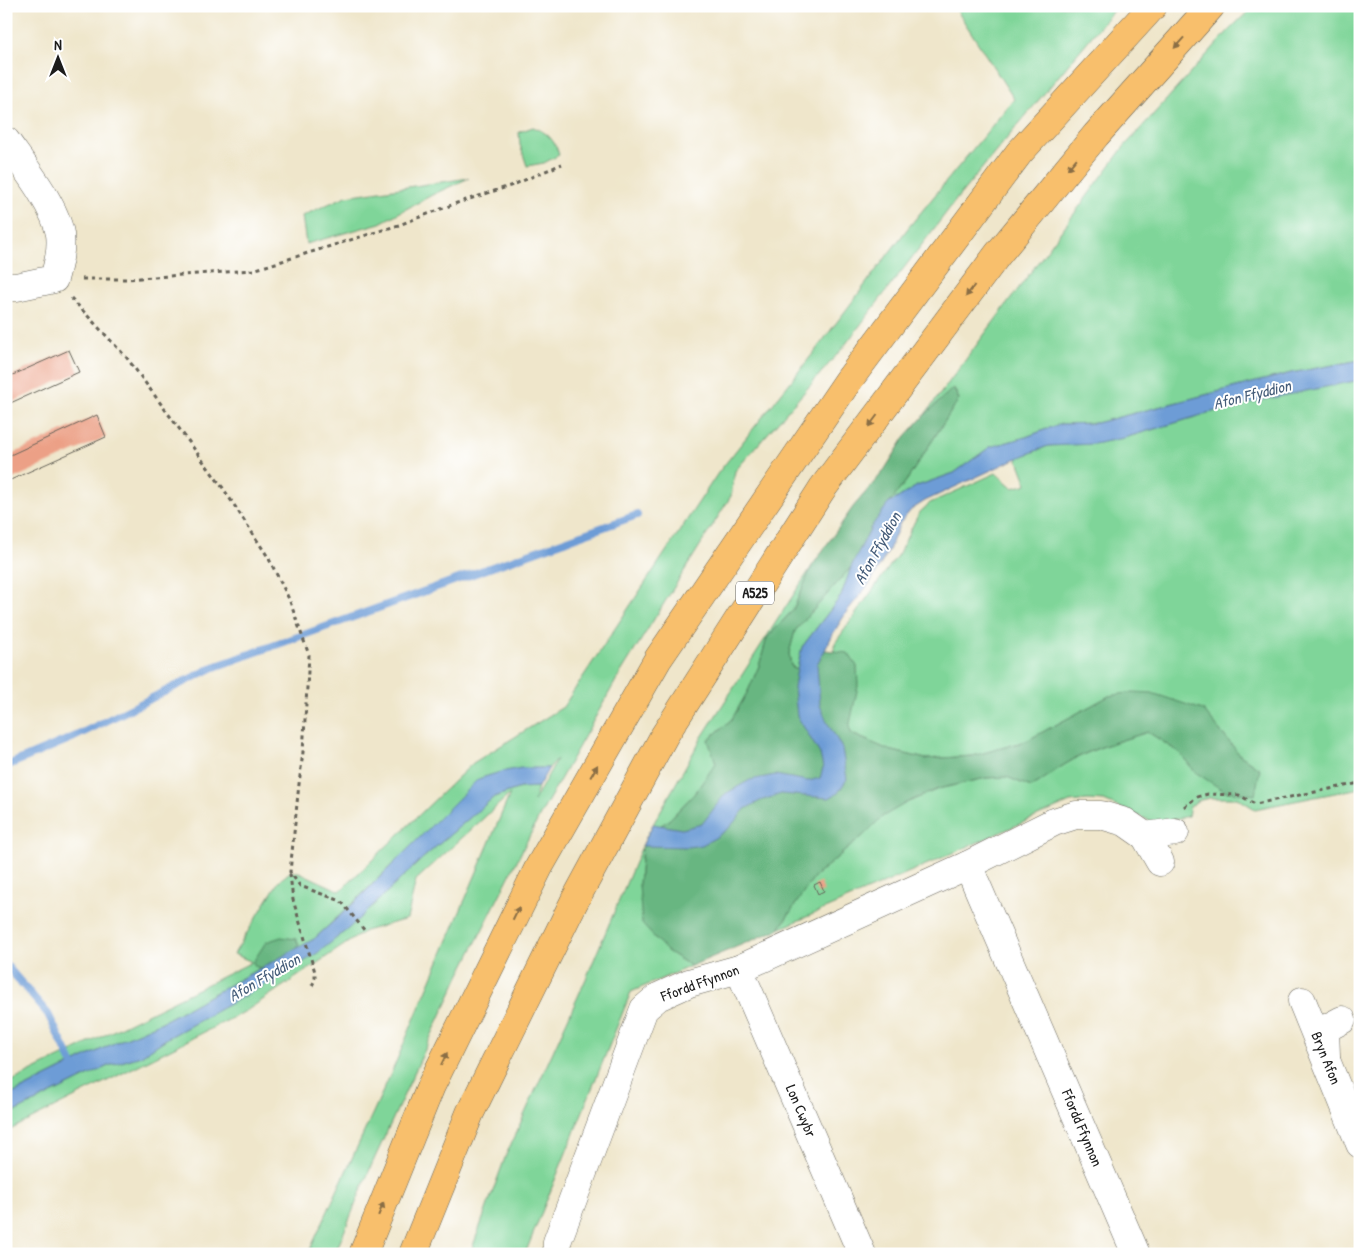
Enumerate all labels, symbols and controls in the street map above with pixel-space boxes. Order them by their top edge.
north arrow [32,32,82,82]
text: N [54,35,62,54]
one-way arrow [1173,36,1185,48]
one-way arrow [1066,158,1077,171]
one-way arrow [965,284,975,298]
water label: Afon Ffyddion [1211,373,1295,414]
one-way arrow [867,414,878,427]
water label: Afon Ffyddion [848,507,907,588]
road number: A525 [736,582,774,604]
one-way arrow [590,763,598,778]
one-way arrow [512,906,520,920]
water label: Afon Ffyddion [224,947,305,1006]
street label: Ffordd Ffynnon [657,959,742,1007]
street label: Bryn Afon [1306,1028,1347,1088]
one-way arrow [440,1052,448,1066]
street label: Lon Cwybr [781,1081,822,1141]
street label: Ffordd Ffynnon [1056,1085,1108,1170]
one-way arrow [377,1201,385,1216]

